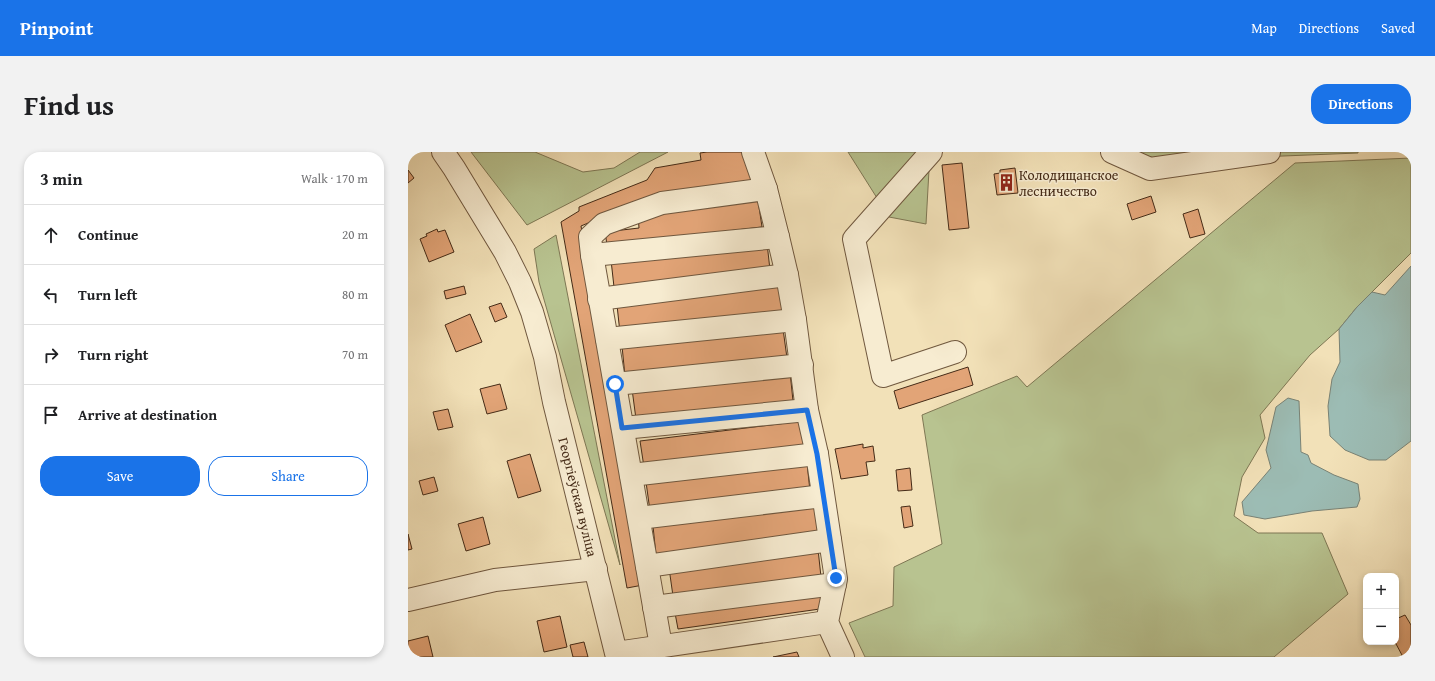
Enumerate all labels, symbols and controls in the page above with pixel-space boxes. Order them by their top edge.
text: Pinpoint [20,14,93,42]
text: Map [1251,18,1277,38]
text: Directions [1299,18,1359,38]
text: Saved [1381,18,1415,38]
text: Find us [24,84,114,125]
button: Directions [1311,84,1411,124]
place label: Колодищанское лесничество [1019,165,1119,201]
text: 3 min [40,166,82,191]
text: Walk · 170 m [301,169,368,188]
building icon: Колодищанское лесничество [996,173,1016,193]
icon: ahead [40,224,62,246]
text: Continue [78,224,139,245]
text: 20 m [342,225,368,244]
icon: left [40,284,62,306]
text: Turn left [78,284,137,305]
text: 80 m [342,285,368,304]
icon: right [40,344,62,366]
text: Turn right [78,344,149,365]
text: 70 m [342,345,368,364]
route start [606,375,624,393]
icon: arrive [40,404,62,426]
text: Arrive at destination [78,404,217,425]
street label: Георгіеўская вуліца [554,435,603,559]
button: Save [40,456,200,496]
button: Share [208,456,368,496]
route end [827,569,845,587]
map controls [1363,573,1399,645]
button: + [1363,573,1399,609]
button: − [1363,609,1399,645]

